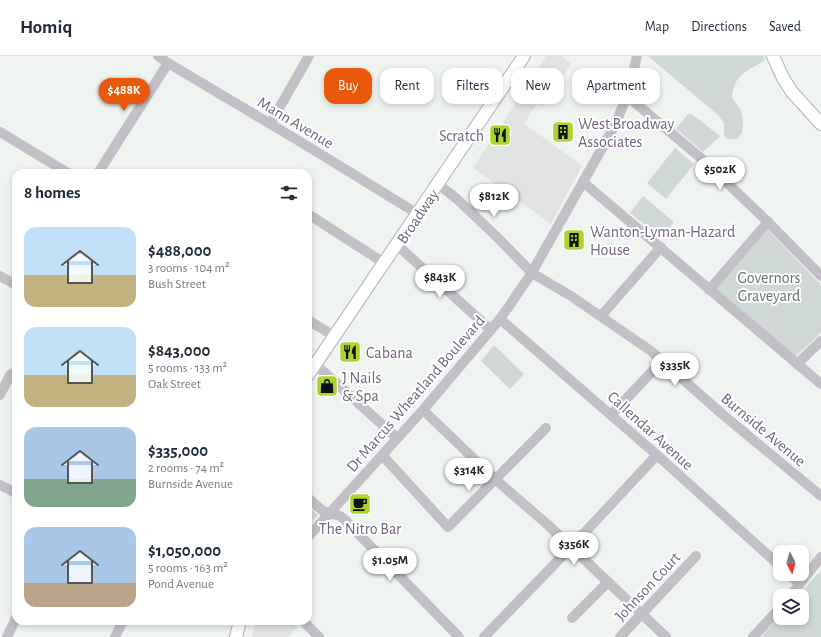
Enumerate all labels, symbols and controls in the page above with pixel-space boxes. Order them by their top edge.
text: Homiq [20,18,72,37]
text: Map [645,20,669,34]
text: Directions [691,20,747,34]
text: Saved [769,20,801,34]
chip: Buy [324,68,372,104]
chip: Rent [380,68,434,104]
chip: Filters [442,68,503,104]
chip: New [511,68,564,104]
chip: Apartment [572,68,660,104]
pin: $488K [96,78,152,112]
text: $488K [108,84,140,97]
street label: Mann Avenue [255,94,336,152]
place label: West Broadway Associates [578,116,674,150]
building icon: West Broadway Associates [550,119,576,145]
restaurant icon: Scratch [487,122,513,148]
place label: Scratch [439,128,484,144]
pin: $502K [692,157,748,191]
text: $502K [704,163,736,176]
icon: filters [278,182,300,204]
text: 8 homes [24,184,81,201]
pin: $812K [466,184,522,218]
street label: Broadway [394,186,443,247]
text: $812K [479,190,509,203]
place label: Wanton-Lyman-Hazard House [590,224,735,258]
building icon: Wanton-Lyman-Hazard House [561,227,587,253]
text: $488,000 [148,242,211,259]
icon: home [56,243,104,291]
text: 3 rooms · 104 m² [148,262,229,275]
pin: $843K [412,265,468,299]
park label: Governors Graveyard [737,270,801,305]
text: $843K [424,271,456,284]
text: Bush Street [148,278,206,291]
street label: Dr Marcus Wheatland Boulevard [344,312,488,475]
restaurant icon: Cabana [337,339,363,365]
text: $843,000 [148,342,210,359]
icon: home [56,343,104,391]
place label: Cabana [366,345,413,361]
pin: $335K [647,353,703,387]
text: $335K [660,359,690,372]
text: 5 rooms · 133 m² [148,362,227,375]
place label: J Nails & Spa [342,370,381,404]
shop icon: J Nails & Spa [314,373,340,399]
text: Oak Street [148,378,201,391]
street label: Callendar Avenue [604,388,696,473]
street label: Burnside Avenue [718,390,809,470]
text: $335,000 [148,442,208,459]
icon: home [56,443,104,491]
pin: $314K [441,458,497,492]
text: 2 rooms · 74 m² [148,462,224,475]
text: $314K [454,464,484,477]
text: Burnside Avenue [148,478,233,491]
cafe icon: The Nitro Bar [347,491,373,517]
place label: The Nitro Bar [319,521,402,537]
pin: $356K [546,532,602,566]
text: $356K [559,538,589,551]
text: $1,050,000 [148,542,221,559]
icon: home [56,543,104,591]
north arrow [773,545,809,581]
map controls [773,545,809,625]
pin: $1.05M [357,548,423,582]
street label: Johnson Court [612,549,683,624]
text: $1.05M [372,554,408,567]
text: 5 rooms · 163 m² [148,562,228,575]
text: Pond Avenue [148,578,214,591]
button: layers [773,589,809,625]

